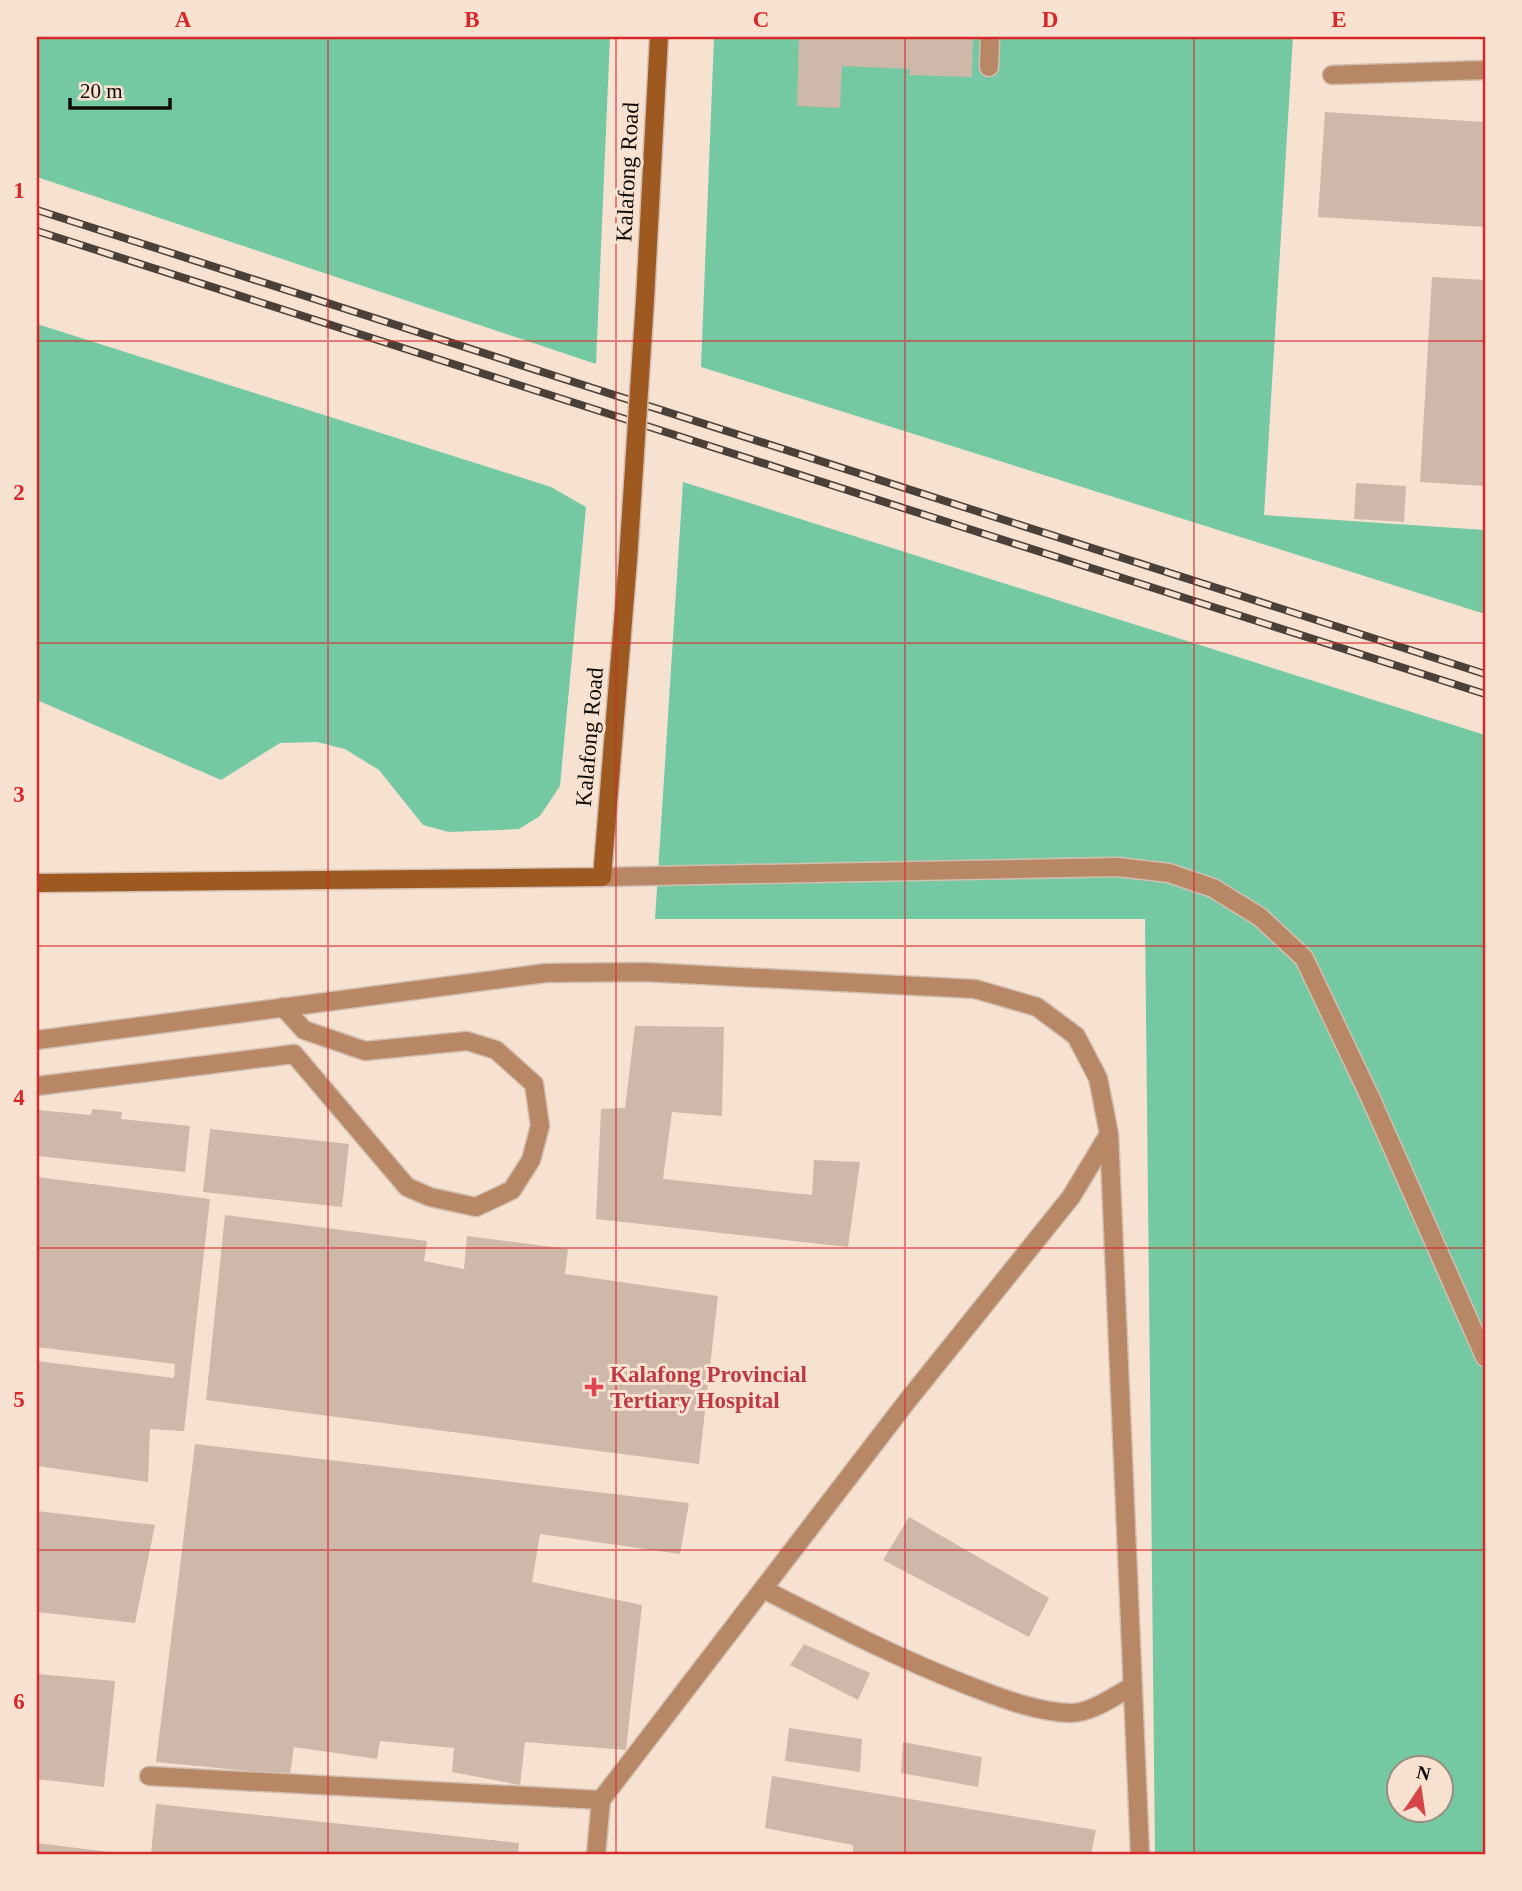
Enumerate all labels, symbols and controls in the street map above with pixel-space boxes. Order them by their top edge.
text: A [175,7,192,32]
text: B [464,7,480,32]
text: C [753,7,769,32]
text: D [1042,7,1058,32]
text: E [1331,7,1347,32]
scale bar [70,66,170,110]
text: 20 m [80,79,123,103]
street label: Kalafong Road [611,101,644,243]
text: 1 [13,178,25,203]
text: 2 [13,480,25,505]
street label: Kalafong Road [571,666,608,808]
text: 3 [13,782,25,807]
text: 4 [13,1085,25,1110]
place label: Kalafong Provincial Tertiary Hospital [610,1362,807,1413]
marker: Kalafong Provincial Tertiary Hospital [584,1377,604,1397]
text: 5 [13,1387,25,1412]
text: 6 [13,1689,25,1714]
north arrow [1386,1755,1456,1825]
text: N [1415,1761,1433,1785]

